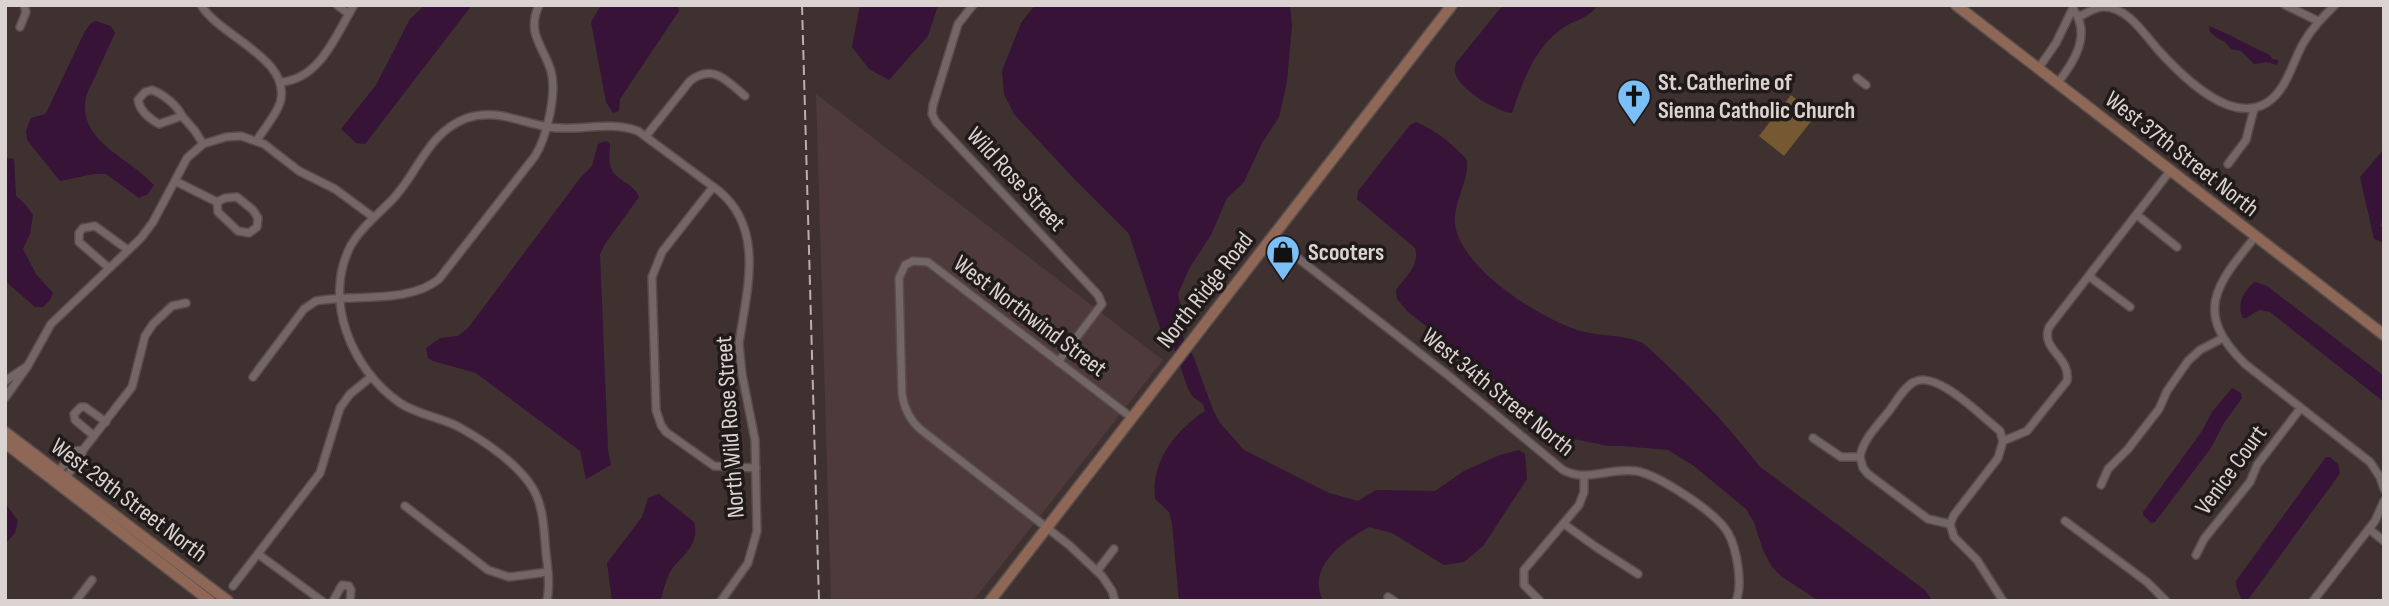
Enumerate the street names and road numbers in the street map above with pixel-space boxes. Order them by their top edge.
street label: West 37th Street North [2099,85,2265,223]
street label: Wild Rose Street [960,121,1072,237]
street label: North Ridge Road [1151,226,1259,354]
street label: West Northwind Street [948,249,1112,383]
street label: West 34th Street North [1416,322,1580,462]
street label: North Wild Rose Street [709,335,751,519]
street label: Venice Court [2189,420,2273,520]
street label: West 29th Street North [45,432,213,568]

